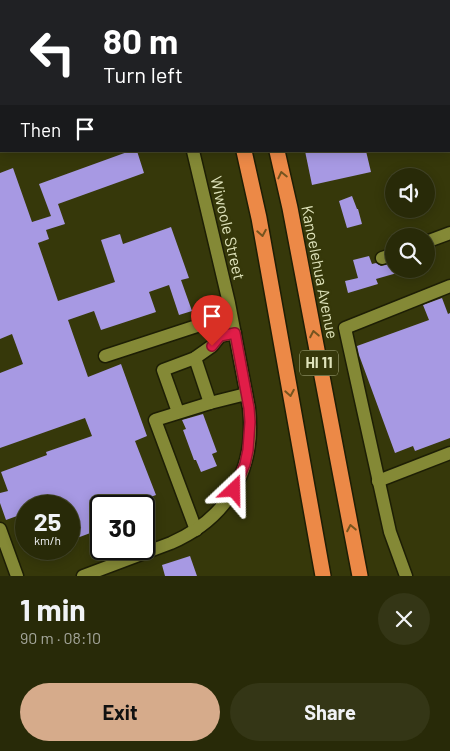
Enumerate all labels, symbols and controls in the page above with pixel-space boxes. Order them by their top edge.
text: 80 m [103,19,178,61]
icon: left [20,20,85,85]
text: Turn left [103,61,183,87]
icon: arrive [71,115,99,143]
text: Then [20,118,61,141]
map controls [385,168,435,278]
button: sound [385,168,435,218]
one-way arrow [277,170,288,179]
street label: Wiwoole Street [207,174,250,282]
street label: Kanoelehua Avenue [298,204,343,340]
button: search [385,228,435,278]
one-way arrow [256,229,266,237]
pin [191,295,233,346]
icon: arrive [198,302,226,330]
one-way arrow [309,330,320,338]
road number: HI 11 [300,350,338,376]
one-way arrow [285,389,295,397]
position arrow [207,463,259,515]
speed limit sign: 30 [90,495,155,560]
text: 25 [34,506,61,536]
one-way arrow [346,524,356,533]
text: km/h [34,533,61,547]
text: 1 min [20,591,86,627]
button: close [378,593,430,645]
text: 90 m · 08:10 [20,628,101,647]
button: Exit [20,683,220,741]
button: Share [230,683,430,741]

